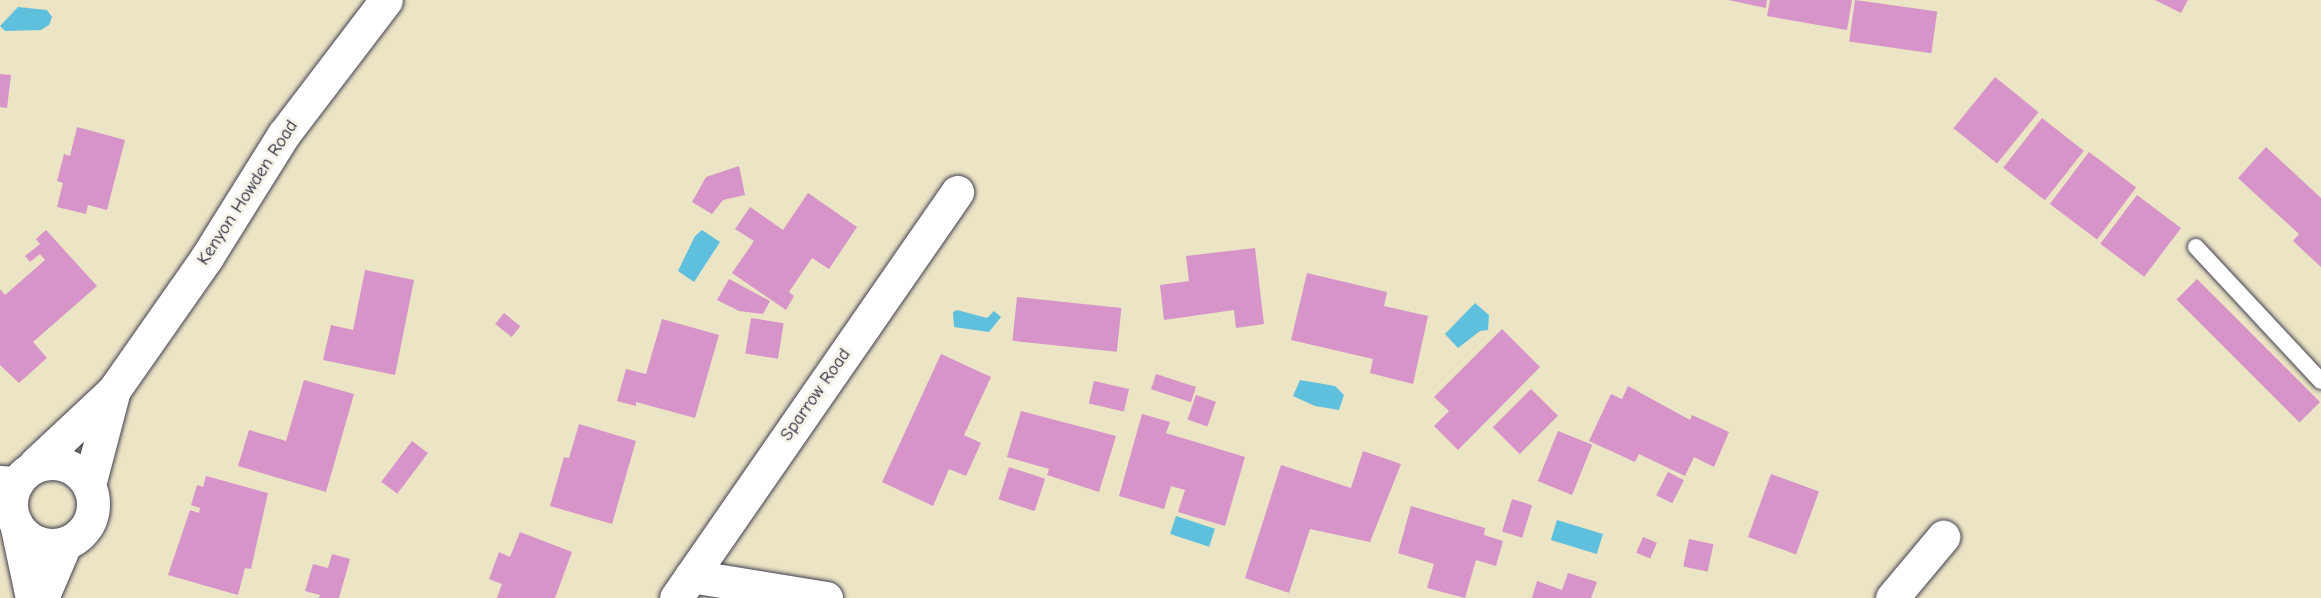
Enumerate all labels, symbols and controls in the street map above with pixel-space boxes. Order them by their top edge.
street label: Kenyon Howden Road [193,116,303,270]
street label: Sparrow Road [776,345,856,445]

